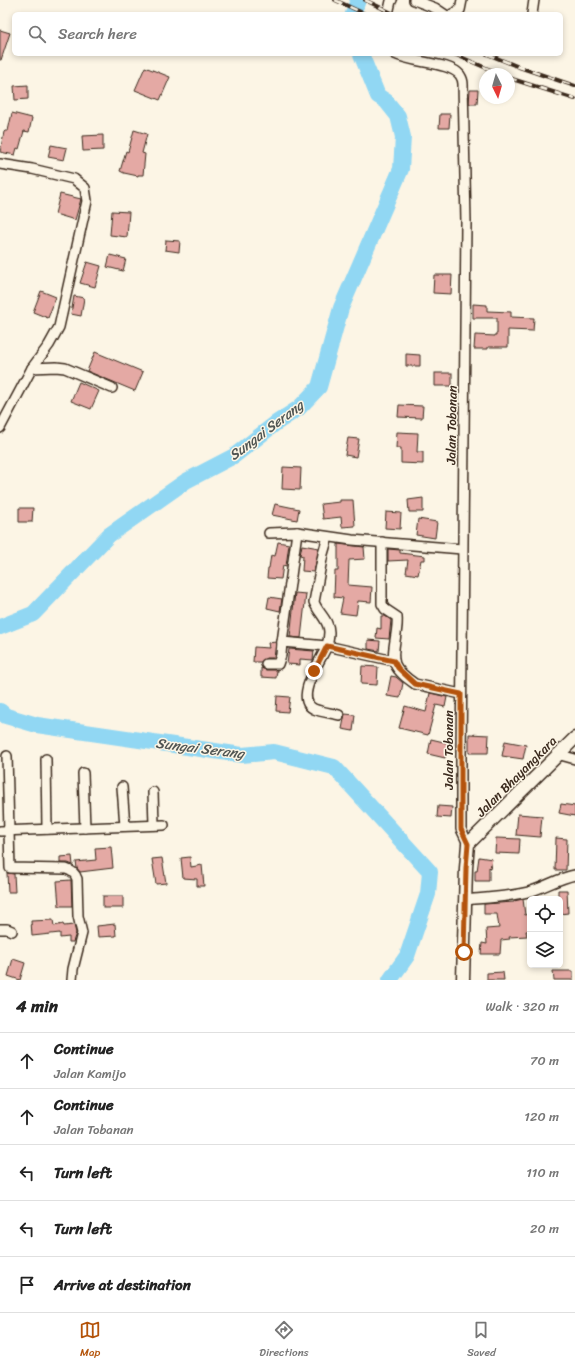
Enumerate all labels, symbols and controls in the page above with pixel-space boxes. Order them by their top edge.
search box [12,12,563,56]
text: Search here [58,21,137,47]
icon: search [26,23,48,45]
north arrow [479,68,515,104]
street label: Jalan Tobanan [439,385,464,466]
water label: Sungai Serang [223,393,311,467]
route end [305,662,323,680]
street label: Jalan Tobanan [437,710,460,791]
street label: Jalan Bhayangkara [470,730,563,823]
water label: Sungai Serang [154,731,247,767]
map controls [527,896,563,968]
button: locate [527,896,563,932]
button: layers [527,932,563,968]
route start [455,943,473,961]
text: 4 min [16,991,58,1021]
text: Walk · 320 m [485,995,559,1018]
text: Continue [54,1036,114,1062]
text: 70 m [530,1049,559,1072]
icon: ahead [16,1050,38,1072]
text: Jalan Kamijo [54,1062,126,1085]
text: Continue [54,1092,114,1118]
text: 120 m [524,1105,559,1128]
icon: ahead [16,1106,38,1128]
text: Jalan Tobanan [54,1118,133,1141]
text: Turn left [54,1160,112,1186]
text: 110 m [526,1161,559,1184]
icon: left [16,1162,38,1184]
text: Turn left [54,1216,112,1242]
text: 20 m [530,1217,559,1240]
icon: left [16,1218,38,1240]
text: Arrive at destination [54,1272,191,1298]
icon: arrive [16,1274,38,1296]
tab: Map [79,1319,101,1362]
tab: Directions [259,1319,309,1362]
tab: Saved [467,1319,496,1362]

